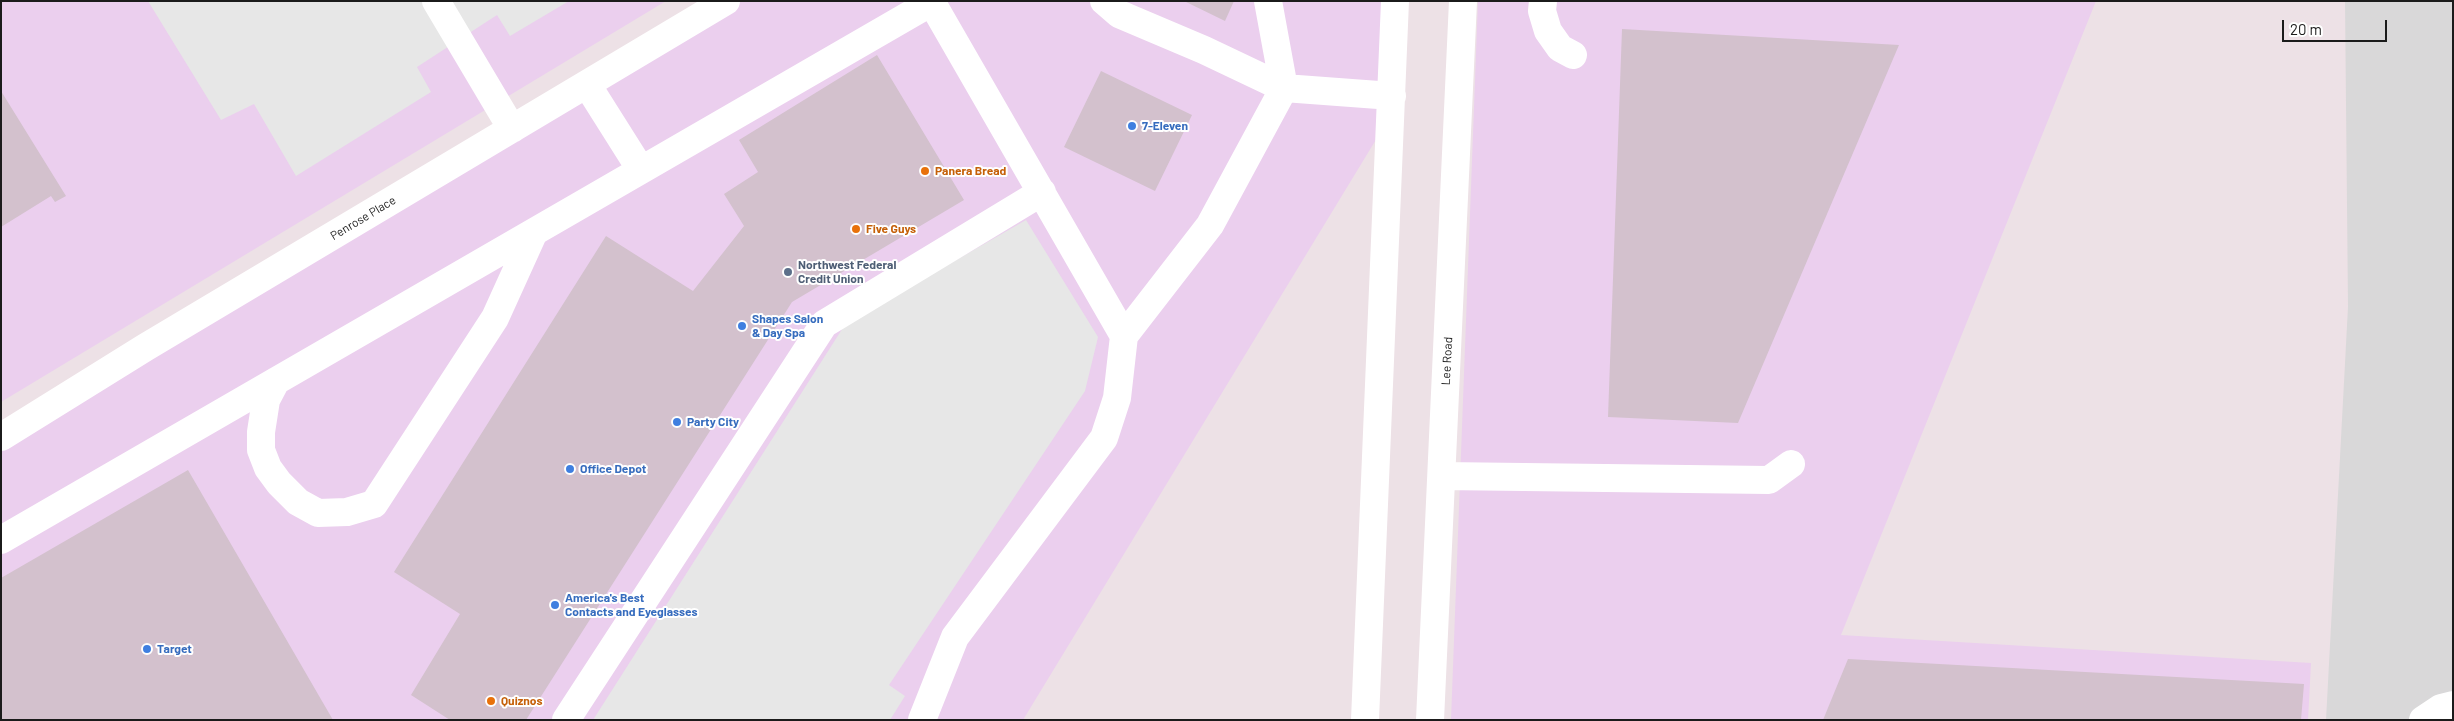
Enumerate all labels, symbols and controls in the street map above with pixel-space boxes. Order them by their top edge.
scale bar [2284,10,2389,42]
text: 20 m [2290,20,2322,38]
place label: 7-Eleven [1142,119,1188,133]
marker: 7-Eleven [1126,120,1138,132]
place label: Panera Bread [935,164,1006,178]
marker: Panera Bread [919,165,931,177]
street label: Penrose Place [328,193,398,243]
place label: Five Guys [866,222,916,236]
marker: Five Guys [850,223,862,235]
place label: Northwest Federal Credit Union [798,258,896,286]
marker: Northwest Federal Credit Union [782,266,794,278]
place label: Shapes Salon & Day Spa [752,312,823,340]
marker: Shapes Salon & Day Spa [736,320,748,332]
street label: Lee Road [1439,336,1455,386]
place label: Party City [687,415,739,429]
marker: Party City [671,416,683,428]
place label: Office Depot [580,462,646,476]
marker: Office Depot [564,463,576,475]
place label: America's Best Contacts and Eyeglasses [565,591,698,619]
marker: America's Best Contacts and Eyeglasses [549,599,561,611]
place label: Target [157,642,192,656]
marker: Target [141,643,153,655]
place label: Quiznos [501,694,542,708]
marker: Quiznos [485,695,497,707]

